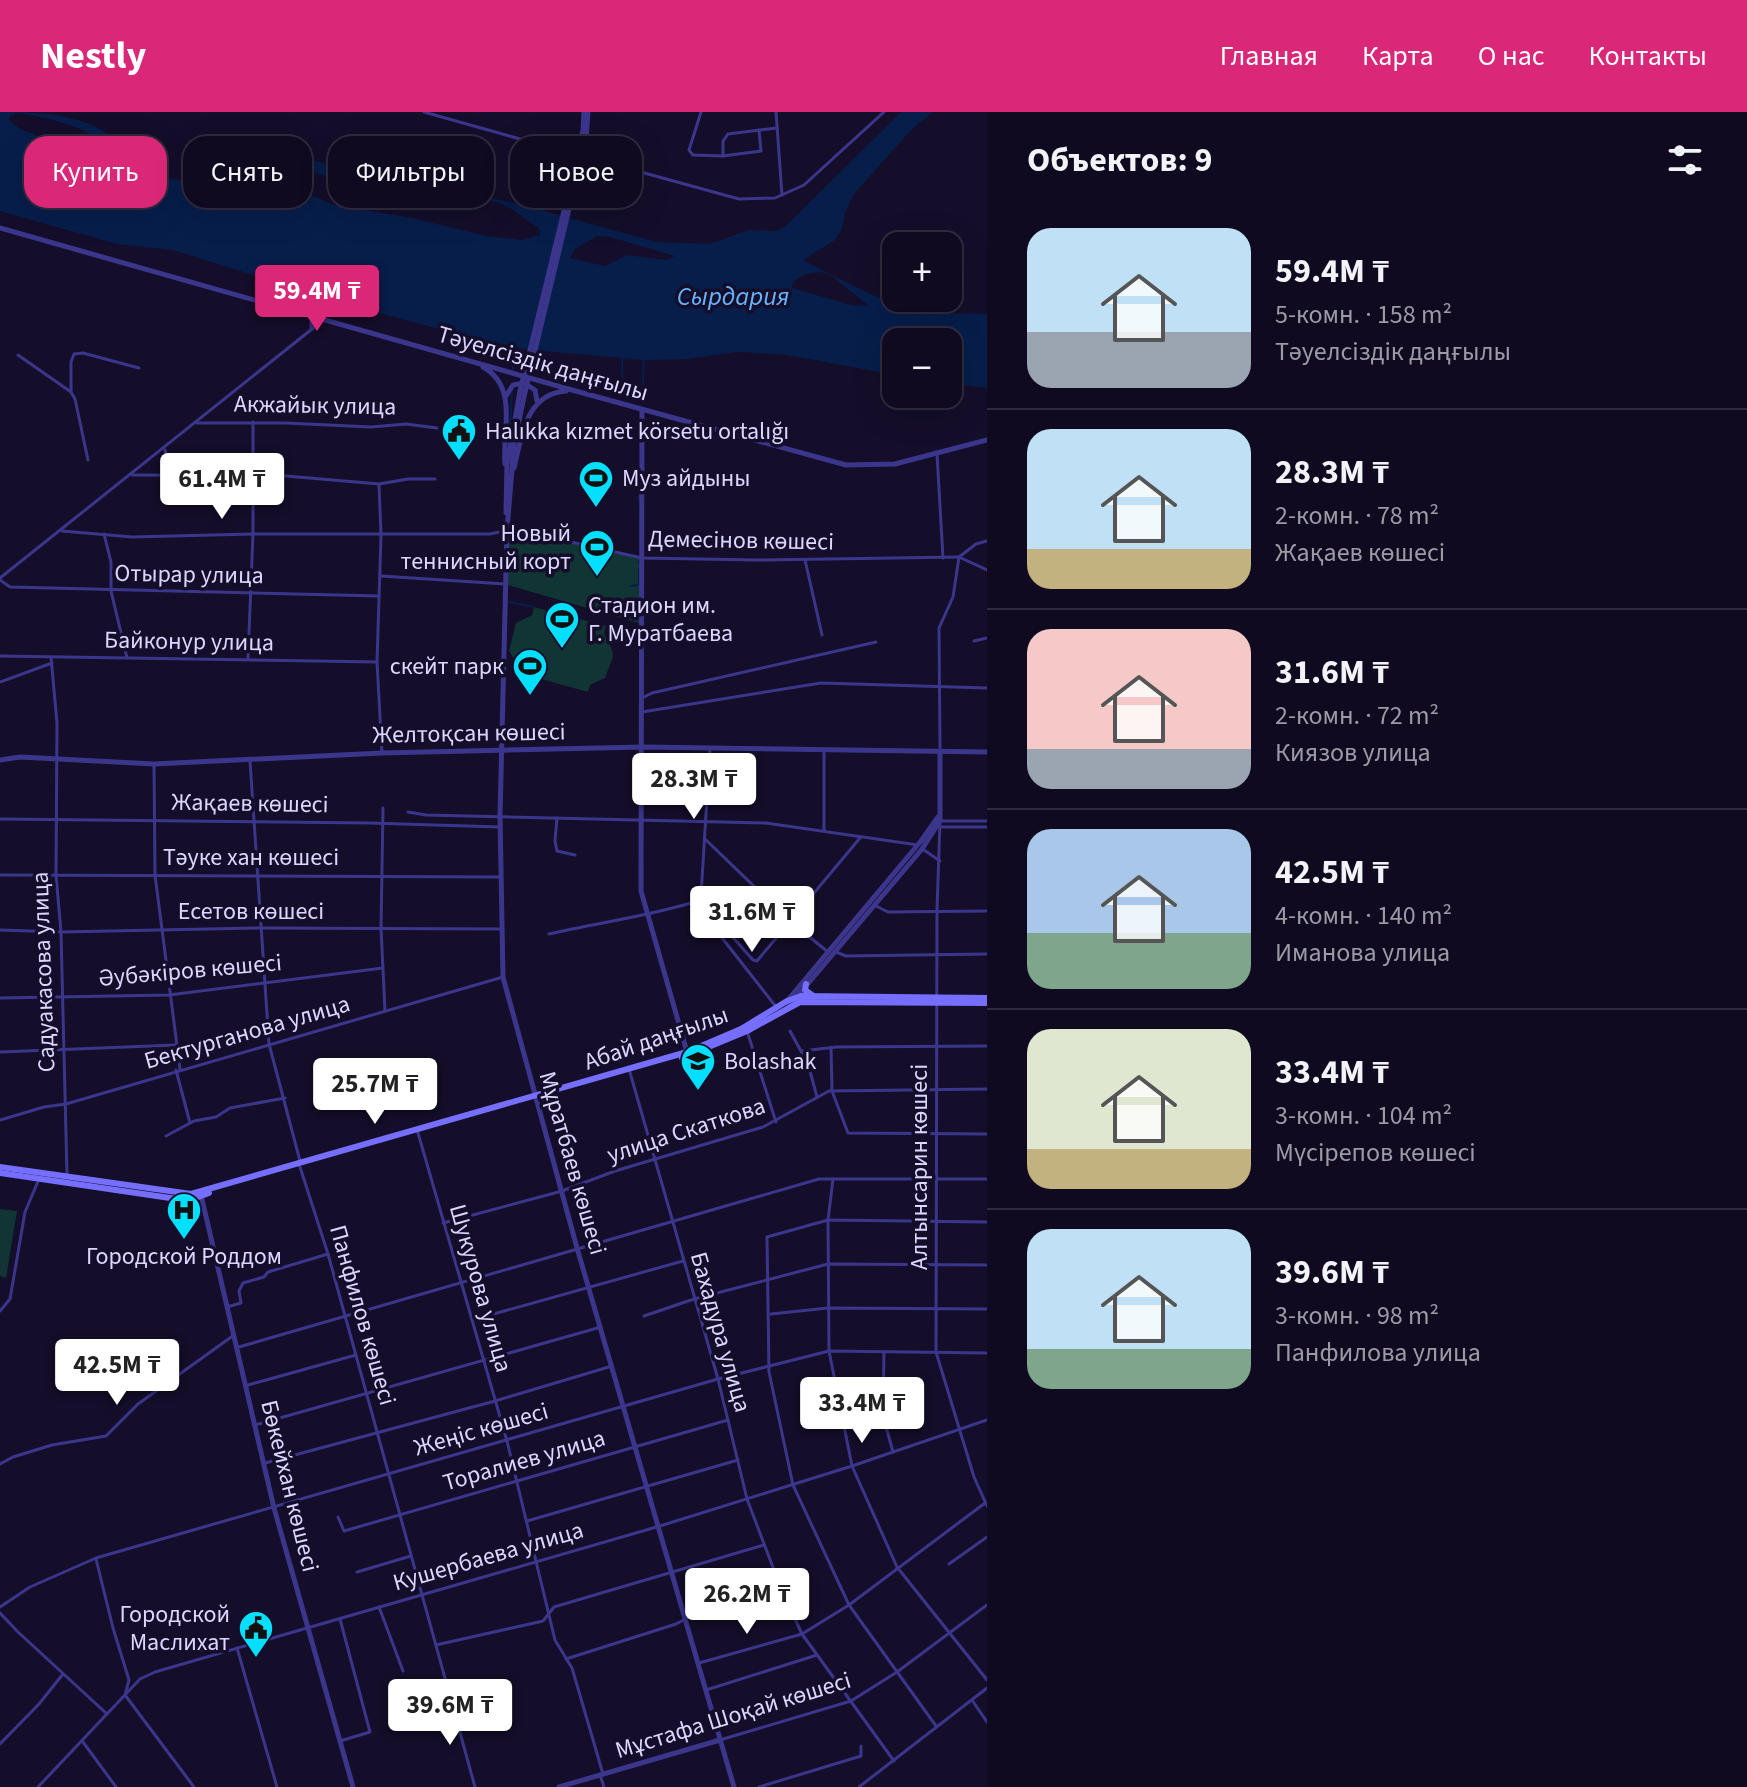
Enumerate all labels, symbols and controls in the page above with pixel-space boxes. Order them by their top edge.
text: Nestly [40,29,146,83]
text: Главная [1220,36,1318,76]
text: Карта [1362,36,1434,76]
text: О нас [1478,36,1545,76]
text: Контакты [1589,36,1707,76]
chip: Купить [24,136,167,208]
chip: Снять [183,136,312,208]
chip: Фильтры [328,136,494,208]
chip: Новое [510,136,642,208]
text: Объектов: 9 [1027,136,1212,185]
icon: filters [1663,138,1707,182]
map controls [882,232,962,408]
button: + [882,232,962,312]
text: 59.4M ₸ [1275,247,1390,296]
icon: home [1091,260,1187,356]
pin: 59.4M ₸ [243,265,391,333]
text: 59.4M ₸ [273,272,361,309]
water label: Сырдария [677,278,789,315]
text: 5-комн. · 158 m² [1275,296,1452,333]
street label: Тәуелсіздік даңғылы [433,317,652,410]
button: − [882,328,962,408]
text: Тәуелсіздік даңғылы [1275,333,1511,370]
street label: Акжайык улица [233,387,397,424]
public building icon: Halıkka kızmet körsetu ortalığı [440,412,478,462]
place label: Halıkka kızmet körsetu ortalığı [485,414,789,449]
text: 28.3M ₸ [1275,448,1390,497]
pin: 61.4M ₸ [148,453,296,521]
sports icon: Муз айдыны [577,459,615,509]
text: 61.4M ₸ [178,460,266,497]
place label: Муз айдыны [622,461,750,496]
icon: home [1091,461,1187,557]
text: 2-комн. · 78 m² [1275,497,1439,534]
place label: Новый теннисный корт [400,516,571,579]
street label: Демесінов көшесі [648,521,834,560]
sports icon: Новый теннисный корт [578,528,616,578]
text: Жақаев көшесі [1275,534,1445,571]
street label: Отырар улица [114,556,264,593]
place label: Стадион им. Г. Муратбаева [588,588,733,651]
sports icon: Стадион им. Г. Муратбаева [543,600,581,650]
street label: Байконур улица [104,623,274,660]
sports icon: скейт парк [511,647,549,697]
text: 31.6M ₸ [1275,648,1390,697]
place label: скейт парк [390,649,504,684]
icon: home [1091,661,1187,757]
text: 2-комн. · 72 m² [1275,697,1439,734]
street label: Желтоқсан көшесі [372,714,566,753]
text: Киязов улица [1275,734,1431,771]
pin: 28.3M ₸ [620,753,768,821]
text: 28.3M ₸ [650,760,738,797]
street label: Жақаев көшесі [171,785,329,822]
street label: Тәуке хан көшесі [163,840,339,875]
text: 42.5M ₸ [1275,848,1390,897]
icon: home [1091,861,1187,957]
street label: Садуакасова улица [23,871,64,1073]
pin: 31.6M ₸ [678,886,826,954]
text: 31.6M ₸ [708,893,796,930]
street label: Есетов көшесі [178,894,324,929]
text: 4-комн. · 140 m² [1275,897,1452,934]
text: Иманова улица [1275,934,1450,971]
street label: Әубәкіров көшесі [97,945,283,996]
street label: Бектурганова улица [140,986,354,1079]
street label: Абай даңғылы [579,997,733,1080]
school or university icon: Bolashak [679,1042,717,1092]
place label: Bolashak [724,1044,817,1079]
text: 33.4M ₸ [1275,1048,1390,1097]
pin: 25.7M ₸ [301,1058,449,1126]
icon: home [1091,1061,1187,1157]
street label: Алтынсарин көшесі [902,1064,937,1270]
text: 25.7M ₸ [331,1065,419,1102]
street label: Мұратбаев көшесі [530,1067,615,1259]
street label: улица Скаткова [602,1088,770,1173]
text: 3-комн. · 104 m² [1275,1097,1452,1134]
text: Мүсірепов көшесі [1275,1134,1476,1171]
hospital icon: Городской Роддом [165,1191,203,1241]
street label: Шукурова улица [440,1200,521,1376]
street label: Панфилов көшесі [320,1221,405,1409]
place label: Городской Роддом [86,1239,282,1274]
street label: Бахадура улица [681,1248,760,1416]
text: 39.6M ₸ [1275,1248,1390,1297]
icon: home [1091,1261,1187,1357]
text: 3-комн. · 98 m² [1275,1297,1439,1334]
text: Панфилова улица [1275,1334,1481,1371]
pin: 42.5M ₸ [43,1339,191,1407]
text: 42.5M ₸ [73,1346,161,1383]
pin: 33.4M ₸ [788,1377,936,1445]
text: 33.4M ₸ [818,1384,906,1421]
street label: Жеңіс көшесі [410,1394,552,1465]
street label: Бөкейхан көшесі [251,1397,328,1576]
street label: Торалиев улица [439,1421,609,1500]
street label: Кушербаева улица [389,1513,588,1600]
pin: 26.2M ₸ [673,1568,821,1636]
text: 26.2M ₸ [703,1575,791,1612]
place label: Городской Маслихат [119,1597,230,1660]
public building icon: Городской Маслихат [237,1609,275,1659]
street label: Мұстафа Шоқай көшесі [611,1663,855,1768]
pin: 39.6M ₸ [376,1679,524,1747]
text: 39.6M ₸ [406,1686,494,1723]

